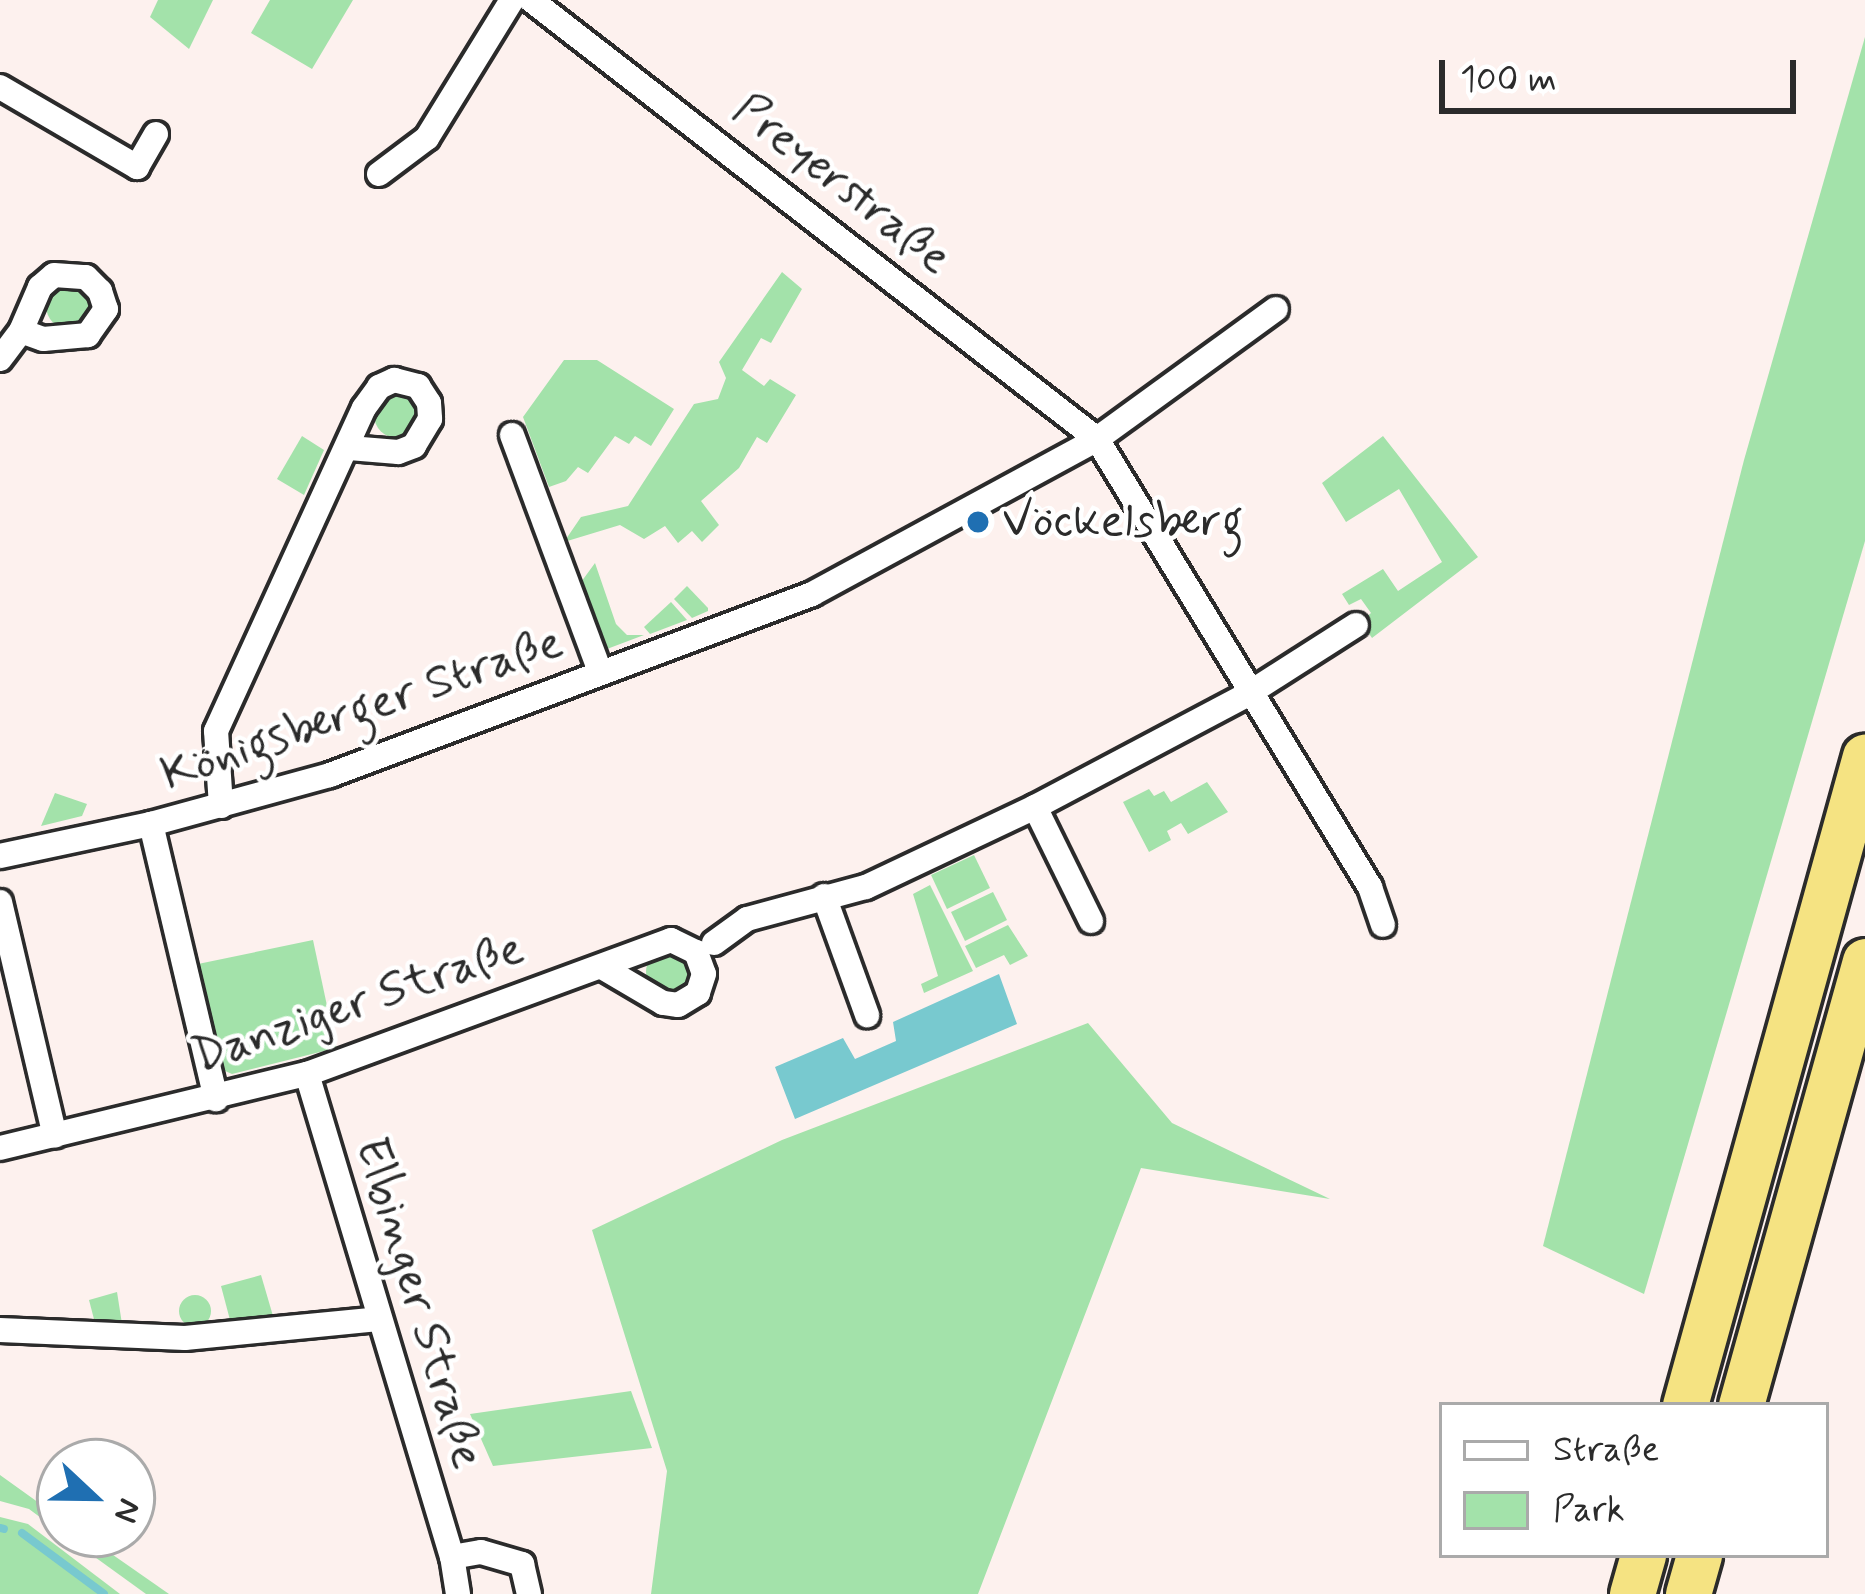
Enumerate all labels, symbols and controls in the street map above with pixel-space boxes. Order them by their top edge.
scale bar [1445,36,1802,110]
text: 100 m [1460,57,1557,104]
street label: Preyerstraße [721,81,963,287]
place label: Vöckelsberg [1002,493,1244,551]
marker: Vöckelsberg [965,509,991,535]
street label: Königsberger Straße [154,613,570,805]
street label: Danziger Straße [189,921,527,1085]
street label: Elbinger Straße [343,1134,495,1472]
legend [1439,1402,1829,1558]
text: Straße [1553,1427,1659,1474]
north arrow [36,1438,156,1558]
text: Park [1553,1487,1625,1534]
text: N [102,1492,151,1529]

